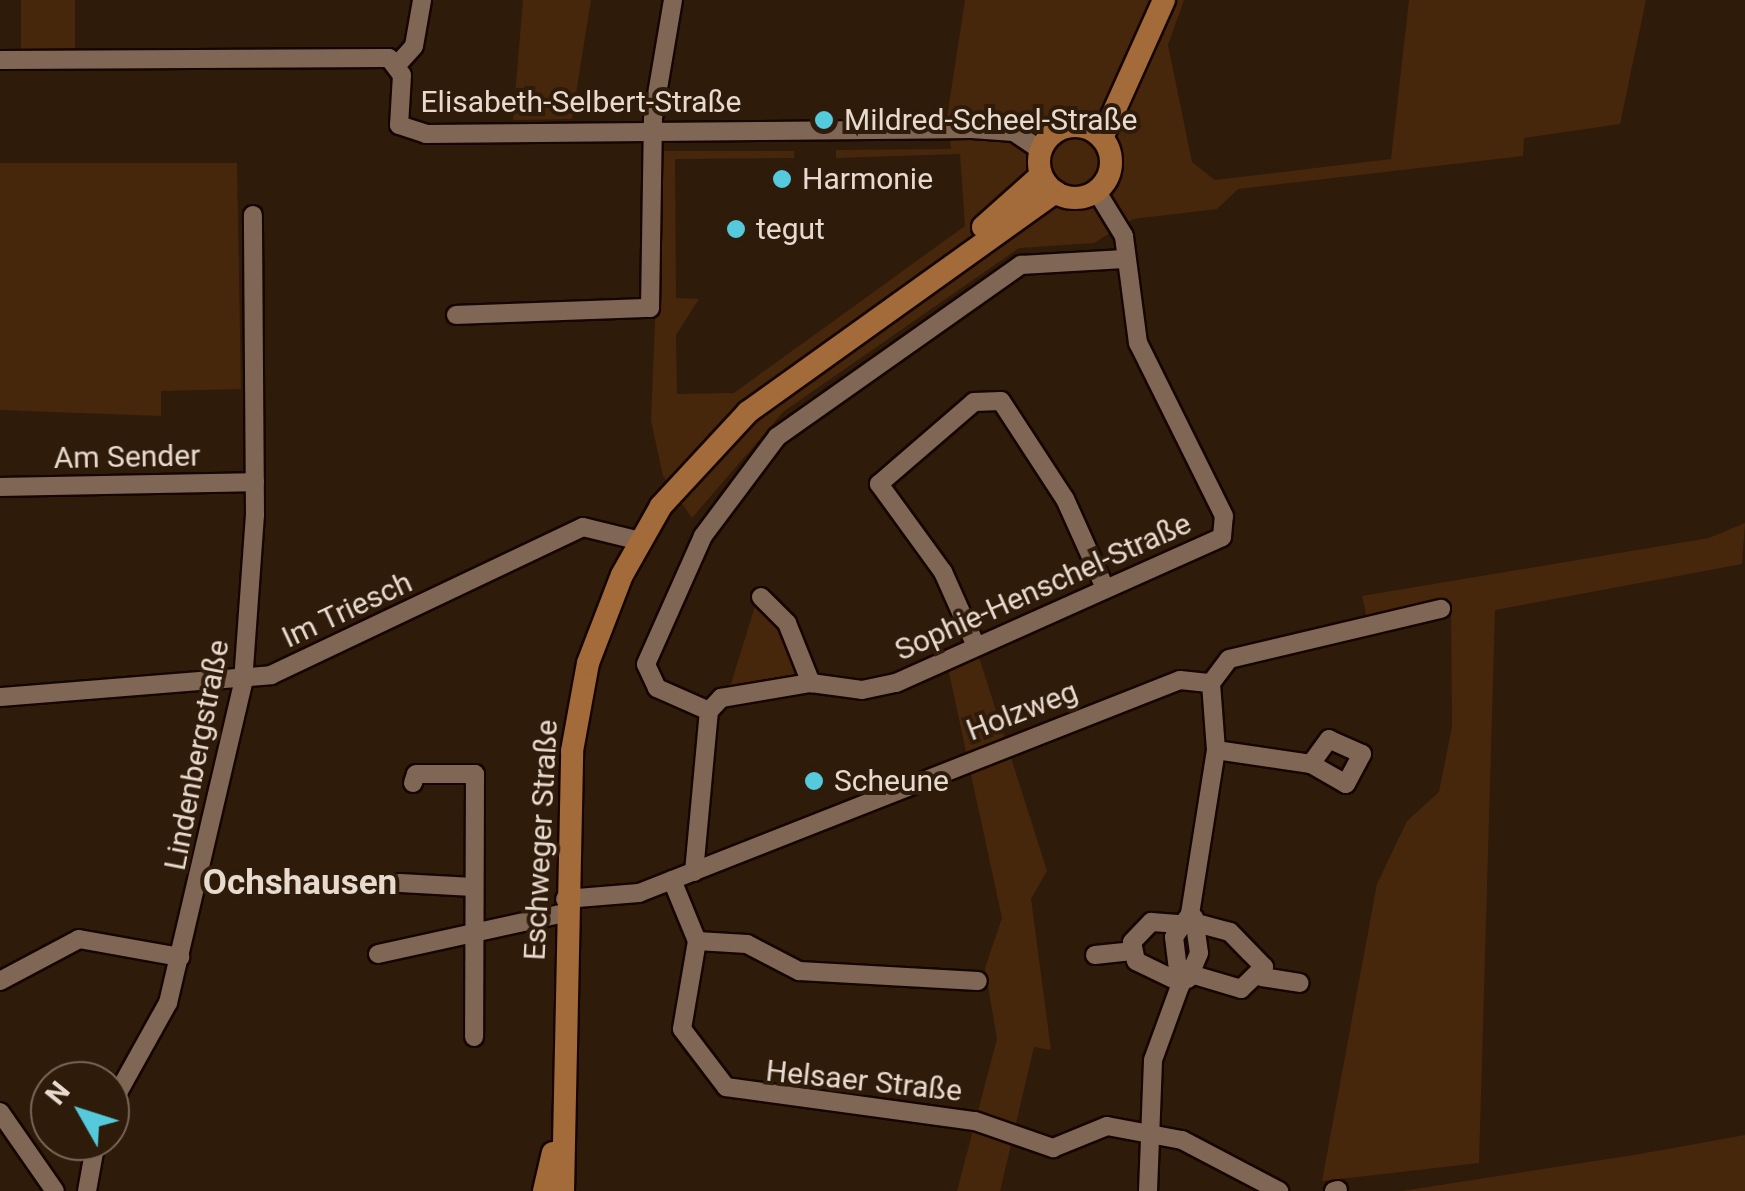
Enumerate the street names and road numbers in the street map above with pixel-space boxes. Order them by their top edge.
street label: Elisabeth-Selbert-Straße [421,84,741,120]
street label: Am Sender [53,438,201,476]
street label: Sophie-Henschel-Straße [889,505,1197,669]
street label: Im Triesch [276,564,418,656]
street label: Lindenbergstraße [157,637,237,873]
street label: Holzweg [961,673,1083,749]
street label: Eschweger Straße [517,719,565,961]
street label: Helsaer Straße [764,1053,964,1109]

